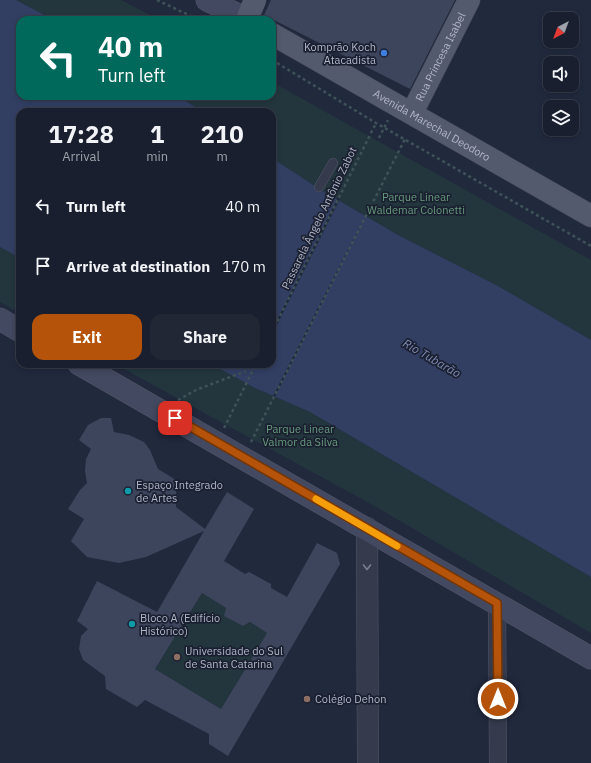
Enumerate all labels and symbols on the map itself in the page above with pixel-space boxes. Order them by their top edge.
street label: Rua Princesa Isabel [412,10,469,104]
north arrow [543,12,579,48]
place label: Komprão Koch Atacadista [304,40,376,67]
marker: Komprão Koch Atacadista [379,48,389,58]
street label: Avenida Marechal Deodoro [371,86,493,164]
street label: Passarela Ângelo Antônio Zabot [278,144,360,292]
park label: Parque Linear Waldemar Colonetti [367,190,465,217]
water label: Rio Tubarão [400,335,464,381]
pin [158,401,192,435]
park label: Parque Linear Valmor da Silva [262,422,338,449]
place label: Espaço Integrado de Artes [136,478,223,505]
marker: Espaço Integrado de Artes [123,486,133,496]
one-way arrow [363,564,371,570]
place label: Bloco A (Edifício Histórico) [140,611,220,638]
marker: Bloco A (Edifício Histórico) [127,619,137,629]
place label: Universidade do Sul de Santa Catarina [185,644,283,671]
marker: Universidade do Sul de Santa Catarina [172,652,182,662]
position arrow [477,678,519,720]
place label: Colégio Dehon [315,692,386,706]
marker: Colégio Dehon [302,694,312,704]

